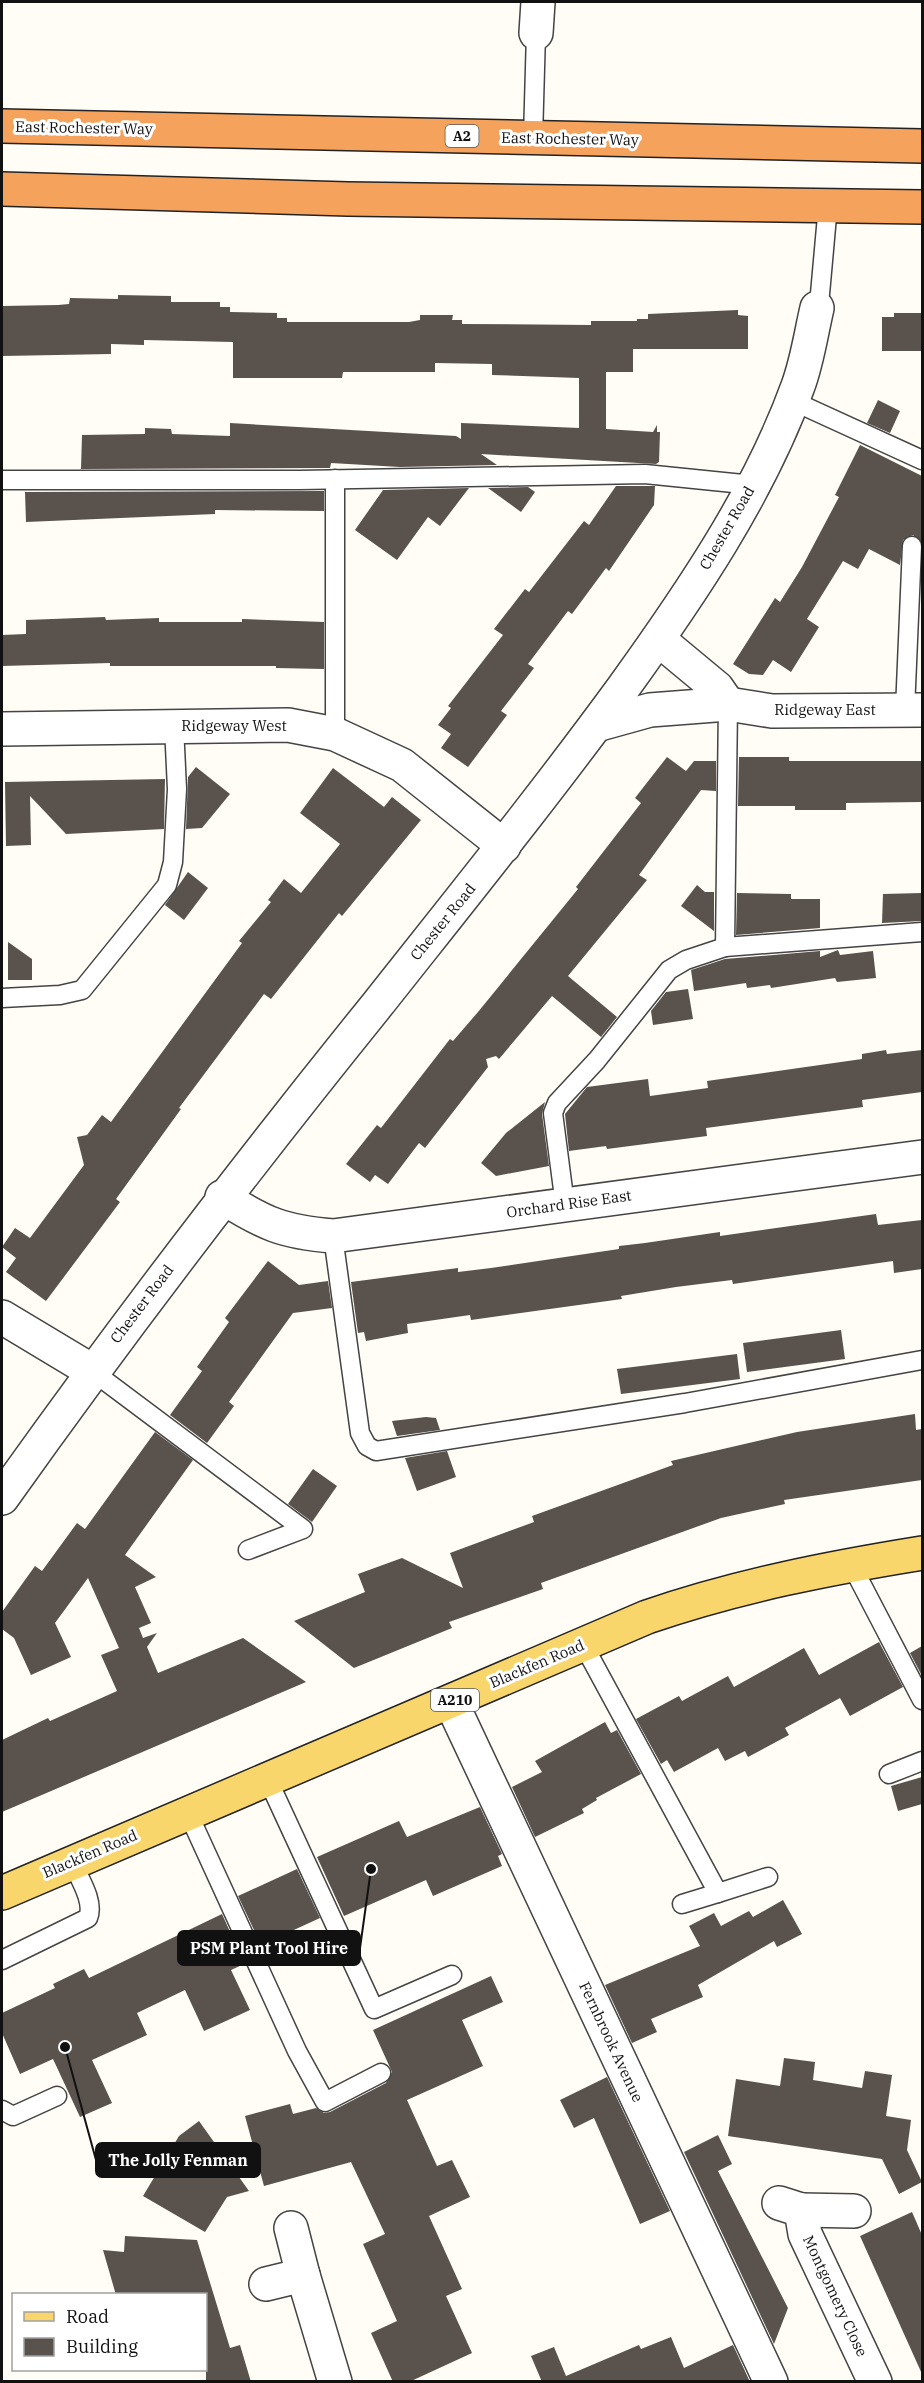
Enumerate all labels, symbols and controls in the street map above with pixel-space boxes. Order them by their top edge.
street label: East Rochester Way [15,117,153,138]
road number: A2 [446,125,478,147]
street label: East Rochester Way [501,128,639,149]
street label: Chester Road [695,482,758,573]
street label: Ridgeway East [774,700,876,719]
street label: Ridgeway West [181,716,287,735]
street label: Chester Road [406,879,479,964]
street label: Orchard Rise East [505,1185,633,1222]
street label: Chester Road [106,1261,177,1347]
street label: Blackfen Road [487,1635,587,1692]
road number: A210 [431,1689,479,1711]
street label: Blackfen Road [40,1825,140,1882]
callout: PSM Plant Tool Hire [178,1931,360,1965]
text: PSM Plant Tool Hire [190,1938,348,1958]
street label: Fernbrook Avenue [575,1979,648,2105]
callout: The Jolly Fenman [96,2143,260,2177]
text: The Jolly Fenman [108,2150,248,2170]
street label: Montgomery Close [799,2232,872,2360]
legend [12,2293,207,2371]
text: Road [66,2305,109,2328]
text: Building [66,2335,138,2358]

